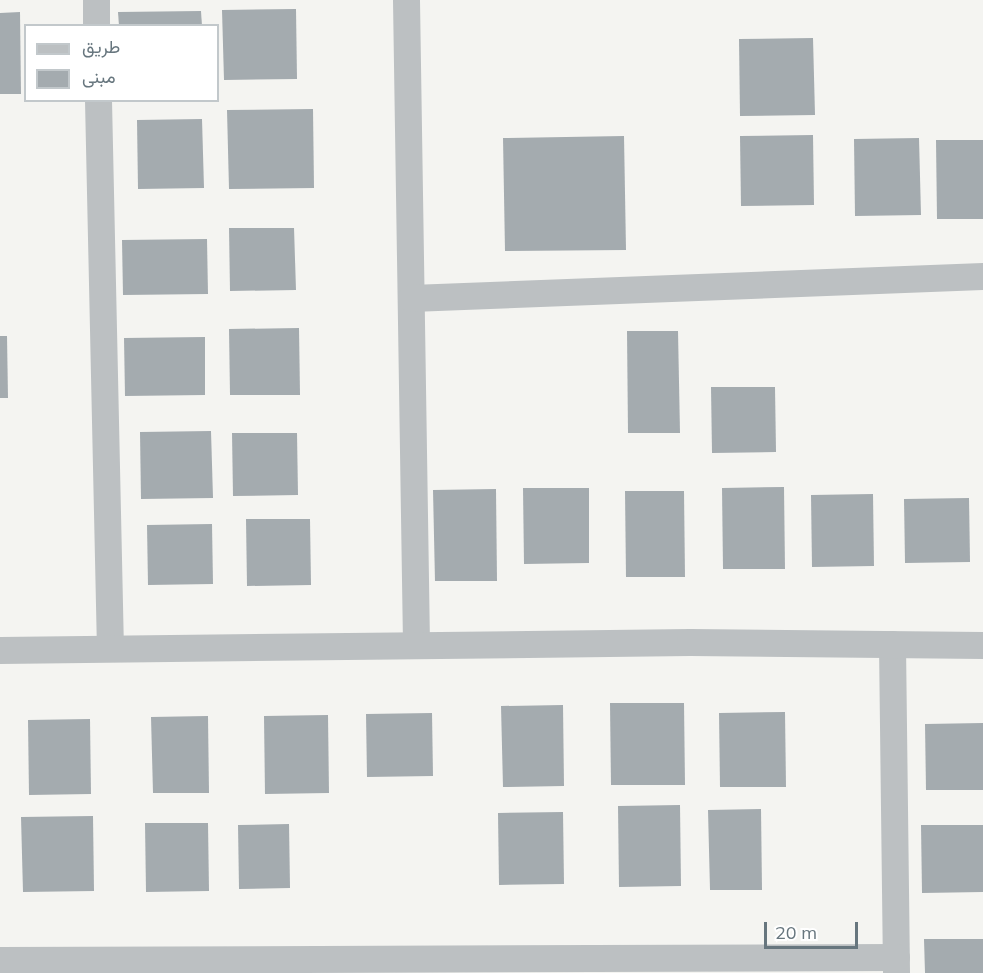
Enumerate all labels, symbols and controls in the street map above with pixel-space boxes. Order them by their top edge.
legend [24,24,219,102]
text: طريق [82,35,120,58]
text: مبنى [82,65,116,88]
scale bar [767,910,862,948]
text: 20 m [775,921,817,944]

